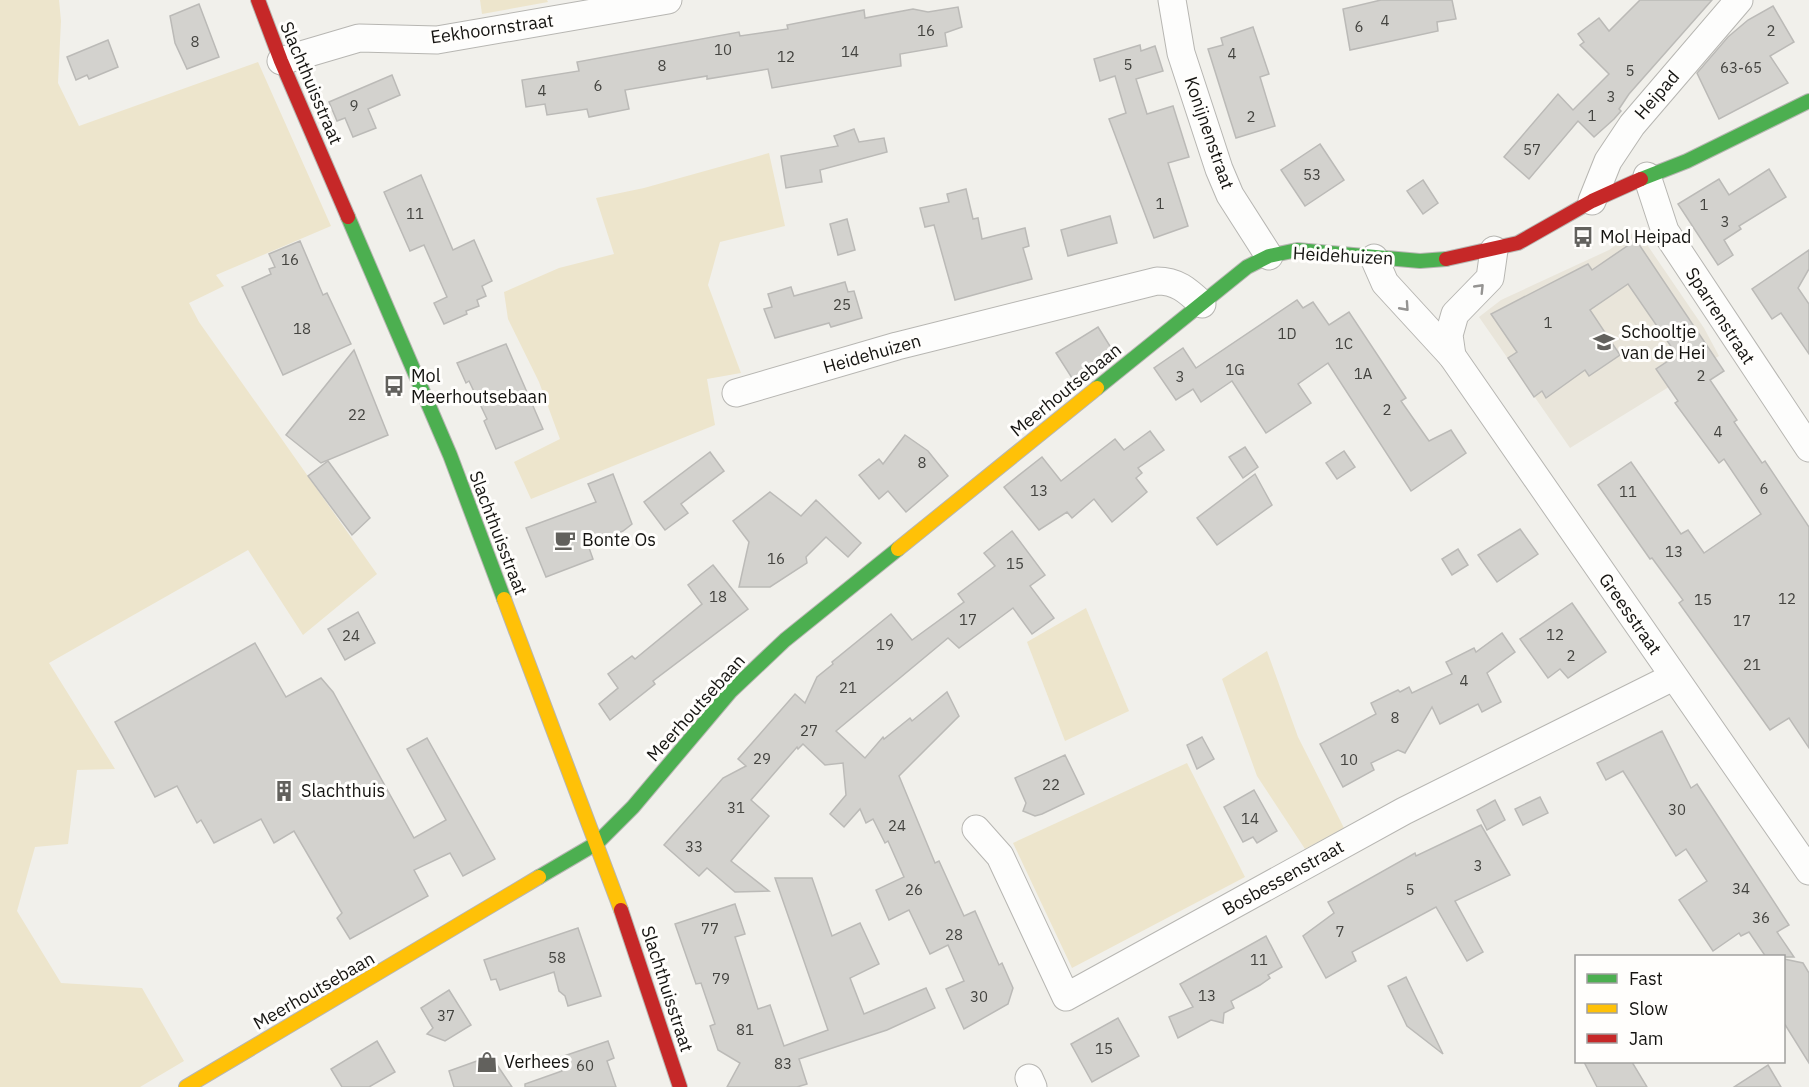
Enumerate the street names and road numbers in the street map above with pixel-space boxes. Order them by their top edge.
street label: Eekhoornstraat [429,8,555,49]
street label: Slachthuisstraat [275,18,348,148]
street label: Heipad [1629,65,1684,124]
street label: Konijnenstraat [1179,73,1239,192]
street label: Heidehuizen [1292,241,1394,270]
street label: Sparrenstraat [1681,263,1760,368]
street label: Heidehuizen [820,329,923,378]
street label: Meerhoutsebaan [1005,338,1126,441]
street label: Slachthuisstraat [464,467,533,598]
street label: Greesstraat [1594,568,1667,659]
street label: Meerhoutsebaan [641,649,750,766]
street label: Bosbessenstraat [1218,835,1348,920]
street label: Slachthuisstraat [636,923,699,1055]
street label: Meerhoutsebaan [249,947,379,1035]

